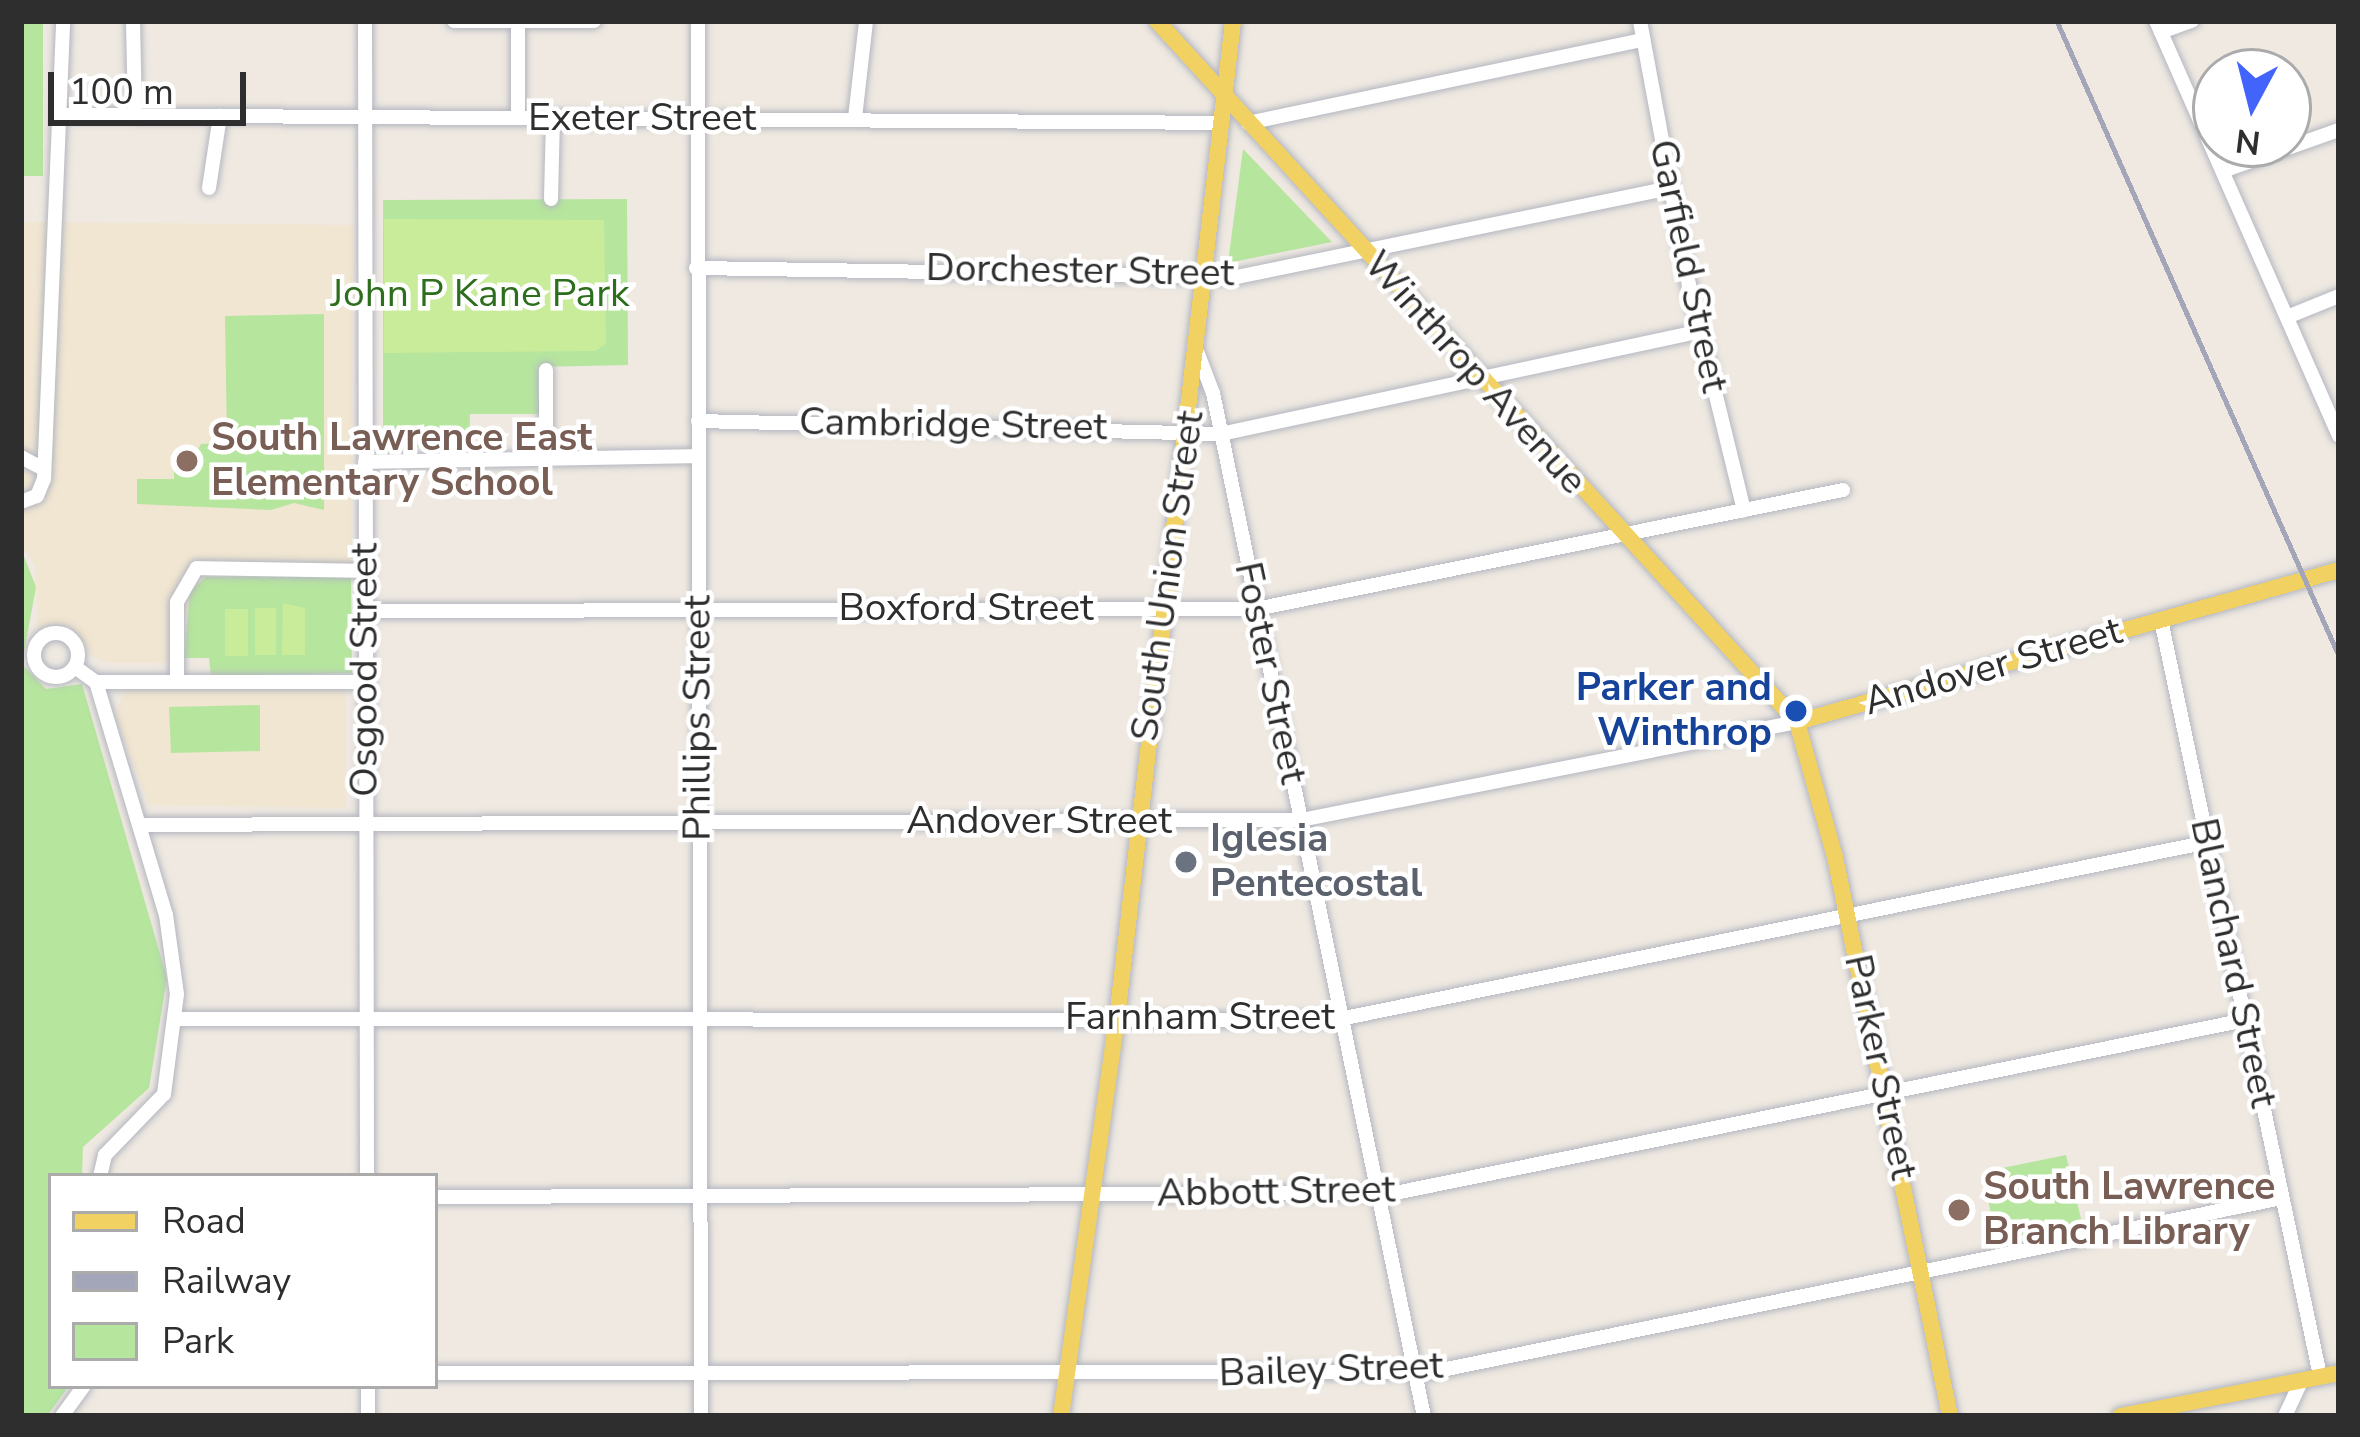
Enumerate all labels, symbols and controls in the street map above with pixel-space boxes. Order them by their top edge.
scale bar [54,48,252,122]
north arrow [2192,48,2312,168]
text: 100 m [69,68,174,117]
street label: Exeter Street [528,95,756,141]
text: N [2233,117,2263,165]
street label: Garfield Street [1638,135,1738,397]
street label: Winthrop Avenue [1354,242,1596,504]
street label: Dorchester Street [925,245,1235,297]
park label: John P Kane Park [330,271,630,317]
street label: Cambridge Street [799,399,1107,451]
street label: South Union Street [1122,408,1214,744]
place label: South Lawrence East Elementary School [211,416,592,507]
marker: South Lawrence East Elementary School [174,448,200,474]
street label: Osgood Street [342,543,388,797]
street label: Foster Street [1224,558,1316,788]
street label: Boxford Street [838,585,1094,631]
street label: Phillips Street [675,595,721,841]
street label: Andover Street [1859,608,2127,726]
place label: Parker and Winthrop [1576,666,1772,757]
marker: Parker and Winthrop [1783,698,1809,724]
street label: Andover Street [906,798,1172,844]
street label: Blanchard Street [2179,814,2287,1112]
place label: Iglesia Pentecostal [1210,817,1422,908]
marker: Iglesia Pentecostal [1173,849,1199,875]
street label: Parker Street [1833,950,1927,1184]
street label: Farnham Street [1065,994,1335,1040]
place label: South Lawrence Branch Library [1983,1165,2275,1256]
street label: Abbott Street [1156,1167,1396,1217]
legend [48,1173,438,1389]
text: Road [162,1197,246,1246]
marker: South Lawrence Branch Library [1946,1197,1972,1223]
text: Railway [162,1257,291,1306]
text: Park [162,1317,234,1366]
street label: Bailey Street [1218,1343,1444,1397]

